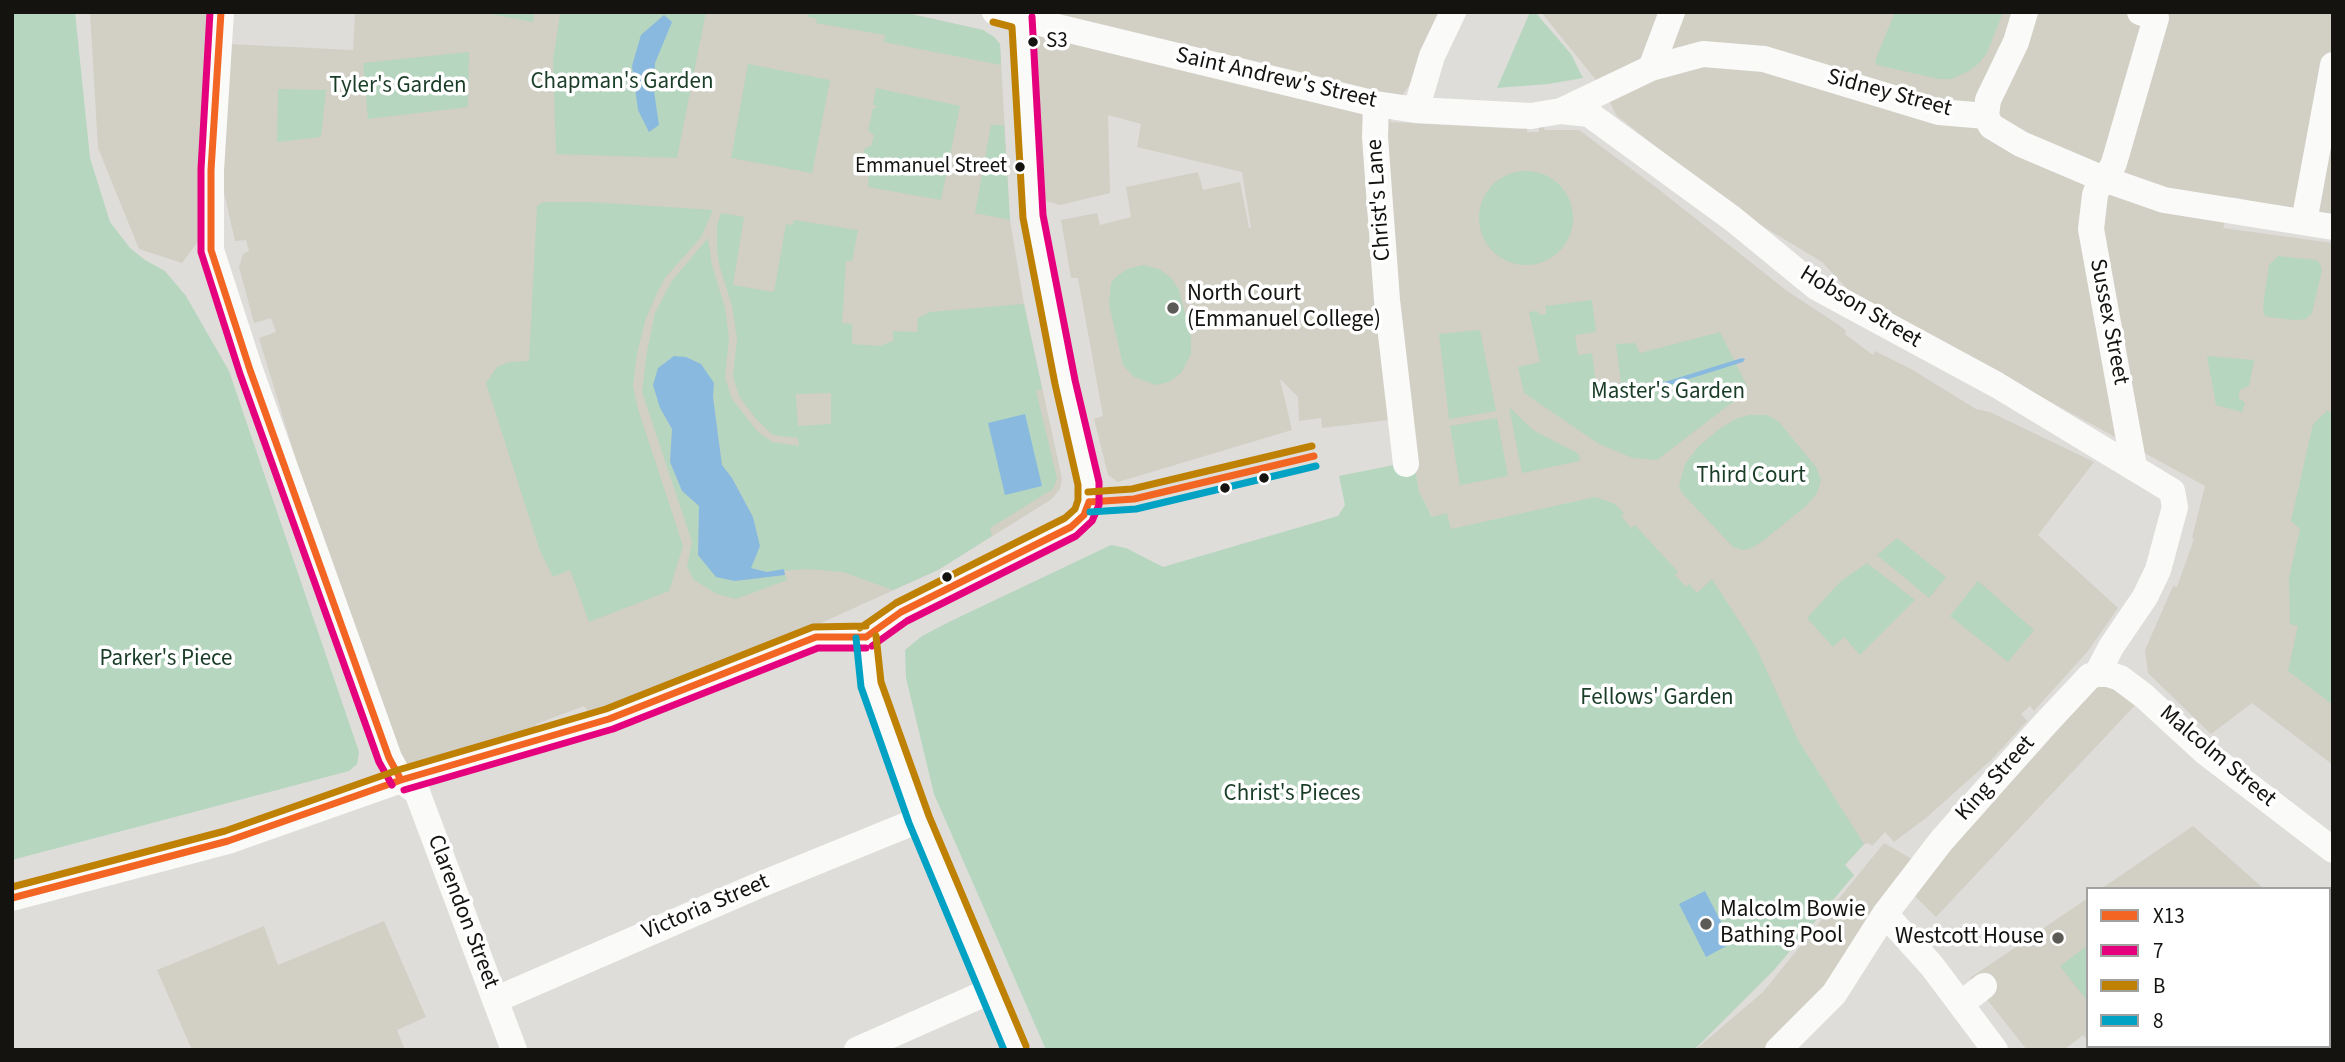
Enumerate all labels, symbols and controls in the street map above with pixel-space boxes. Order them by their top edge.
place label: S3 [1046,29,1068,55]
marker: S3 [1026,35,1040,49]
street label: Saint Andrew's Street [1173,42,1379,116]
street label: Sidney Street [1824,64,1954,124]
park label: Chapman's Garden [530,69,714,97]
park label: Tyler's Garden [329,73,467,101]
street label: Christ's Lane [1362,138,1398,262]
place label: Emmanuel Street [855,154,1007,180]
marker: Emmanuel Street [1013,160,1027,174]
street label: Sussex Street [2082,257,2134,387]
street label: Hobson Street [1794,261,1926,355]
place label: North Court (Emmanuel College) [1187,281,1381,335]
marker: North Court (Emmanuel College) [1165,300,1181,316]
park label: Master's Garden [1591,379,1745,407]
park label: Third Court [1696,463,1806,491]
unlabelled marker [1257,471,1271,485]
unlabelled marker [1218,481,1232,495]
unlabelled marker [940,570,954,584]
park label: Parker's Piece [100,646,232,674]
park label: Fellows' Garden [1580,685,1734,713]
street label: Malcolm Street [2153,700,2281,814]
street label: King Street [1950,731,2042,827]
park label: Christ's Pieces [1224,781,1360,809]
street label: Clarendon Street [420,831,504,993]
street label: Victoria Street [638,869,774,947]
legend [2086,887,2331,1048]
place label: Malcolm Bowie Bathing Pool [1720,897,1866,951]
text: X13 [2153,901,2185,931]
marker: Malcolm Bowie Bathing Pool [1698,916,1714,932]
place label: Westcott House [1895,924,2044,952]
marker: Westcott House [2050,930,2066,946]
text: 7 [2153,936,2163,966]
text: B [2153,971,2165,1001]
text: 8 [2153,1006,2163,1036]

